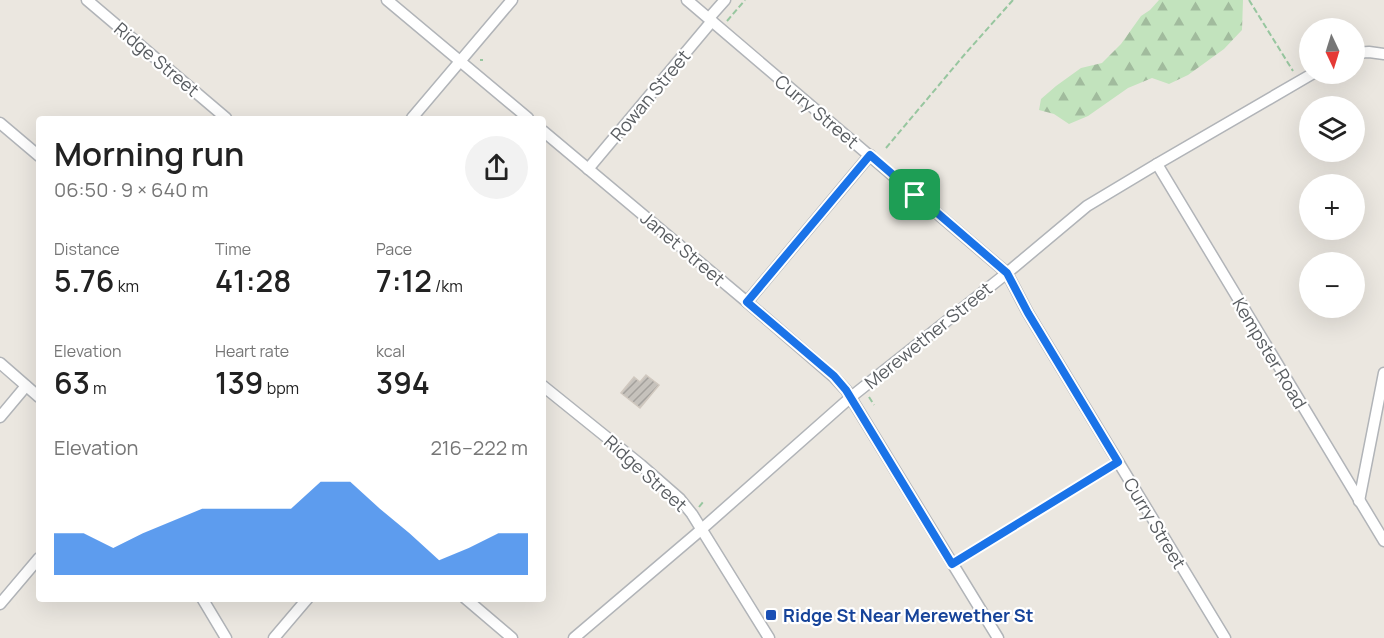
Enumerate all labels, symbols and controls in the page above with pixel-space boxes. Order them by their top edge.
street label: Ridge Street [110,16,204,102]
north arrow [1299,18,1365,84]
map controls [1299,18,1365,318]
street label: Rowan Street [605,44,695,146]
street label: Curry Street [770,69,864,153]
button: layers [1299,96,1365,162]
text: Morning run [54,131,244,176]
button: share [465,136,528,199]
pin [889,169,940,220]
button: + [1299,174,1365,240]
text: 06:50 · 9 × 640 m [54,176,208,203]
icon: arrive [898,178,931,211]
street label: Janet Street [636,206,730,290]
text: Distance [54,238,120,260]
text: Time [215,238,251,260]
text: Pace [376,238,412,260]
button: − [1299,252,1365,318]
text: 5.76 [54,260,114,301]
text: 41:28 [215,260,291,301]
text: 7:12 [376,260,432,301]
text: km [114,275,139,297]
text: /km [432,275,463,297]
street label: Merewether Street [859,276,997,394]
street label: Kempster Road [1227,293,1313,413]
text: Elevation [54,340,122,362]
text: Heart rate [215,340,289,362]
text: kcal [376,340,405,362]
text: 63 [54,362,90,403]
text: 139 [215,362,263,403]
text: 394 [376,362,430,403]
text: m [90,377,107,399]
text: bpm [263,377,299,399]
street label: Ridge Street [599,429,693,517]
text: Elevation [54,434,138,461]
text: 216–222 m [430,434,528,461]
street label: Curry Street [1118,473,1192,573]
place label: Ridge St Near Merewether St [783,603,1033,627]
marker: Ridge St Near Merewether St [764,608,778,622]

